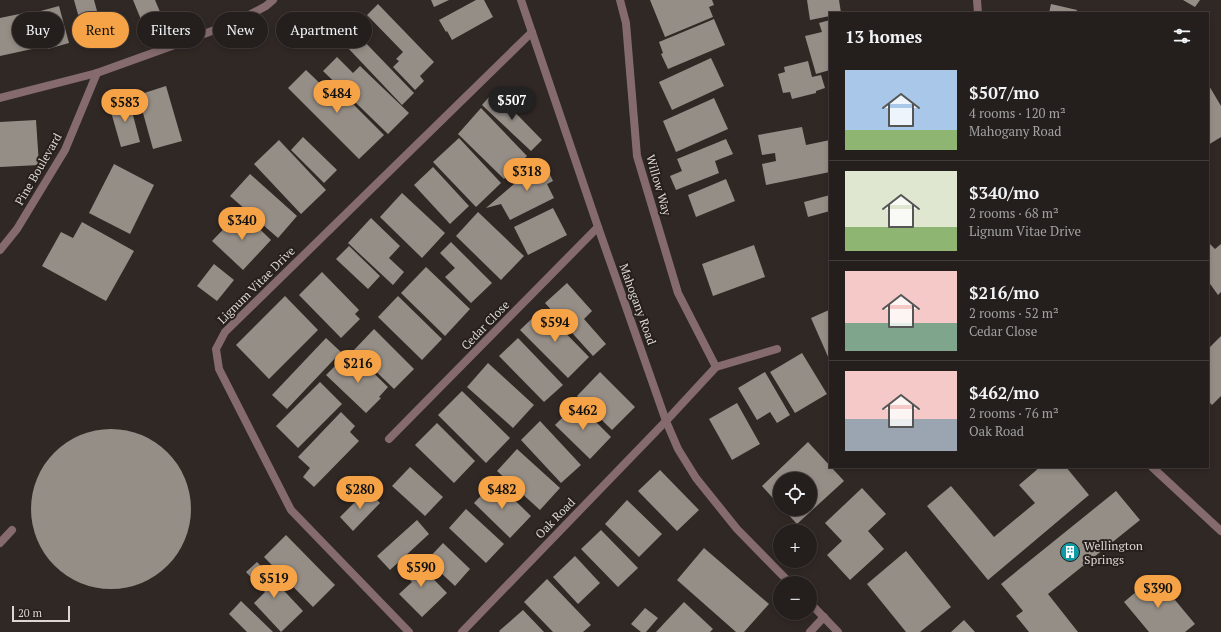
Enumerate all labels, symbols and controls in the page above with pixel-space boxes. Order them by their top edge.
chip: Buy [12,12,64,48]
chip: Rent [72,12,129,48]
chip: Filters [137,12,205,48]
chip: New [213,12,268,48]
chip: Apartment [276,12,372,48]
text: 13 homes [845,25,922,48]
icon: filters [1171,25,1193,47]
pin: $484 [313,80,361,114]
text: $507/mo [969,81,1039,104]
text: $484 [322,84,352,102]
icon: home [877,86,925,134]
pin: $507 [488,87,536,121]
pin: $583 [101,89,149,123]
text: $507 [497,91,527,109]
text: $583 [110,93,140,111]
text: 4 rooms · 120 m² [969,104,1066,122]
text: Mahogany Road [969,122,1062,140]
street label: Pine Boulevard [11,130,65,208]
street label: Willow Way [643,153,675,218]
pin: $318 [503,158,551,192]
text: $318 [512,162,542,180]
text: $340/mo [969,181,1039,204]
icon: home [877,187,925,235]
text: 2 rooms · 68 m² [969,204,1059,222]
pin: $340 [218,207,266,241]
text: $340 [227,211,257,229]
text: Lignum Vitae Drive [969,222,1081,240]
street label: Lignum Vitae Drive [214,243,298,327]
street label: Mahogany Road [616,261,660,347]
text: $216/mo [969,281,1039,304]
icon: home [877,287,925,335]
street label: Cedar Close [458,297,512,353]
text: 2 rooms · 52 m² [969,304,1059,322]
pin: $594 [531,309,579,343]
text: $594 [540,313,570,331]
text: Cedar Close [969,322,1037,340]
pin: $216 [334,350,382,384]
text: $216 [343,354,373,372]
text: $462/mo [969,381,1039,404]
icon: home [877,387,925,435]
pin: $462 [559,397,607,431]
text: $462 [568,401,598,419]
text: 2 rooms · 76 m² [969,404,1059,422]
text: Oak Road [969,422,1024,440]
map controls [773,472,817,620]
button: locate [773,472,817,516]
pin: $280 [336,476,384,510]
pin: $482 [478,476,526,510]
text: $280 [345,480,375,498]
text: $482 [487,480,517,498]
street label: Oak Road [532,494,578,541]
button: + [773,524,817,568]
place label: Wellington Springs [1084,538,1143,567]
building icon: Wellington Springs [1059,541,1081,563]
pin: $590 [397,554,445,588]
text: $590 [406,558,436,576]
pin: $519 [250,565,298,599]
text: $519 [259,569,289,587]
pin: $390 [1134,575,1182,609]
button: − [773,576,817,620]
text: $390 [1143,579,1173,597]
scale bar [12,604,70,623]
text: 20 m [18,606,42,620]

